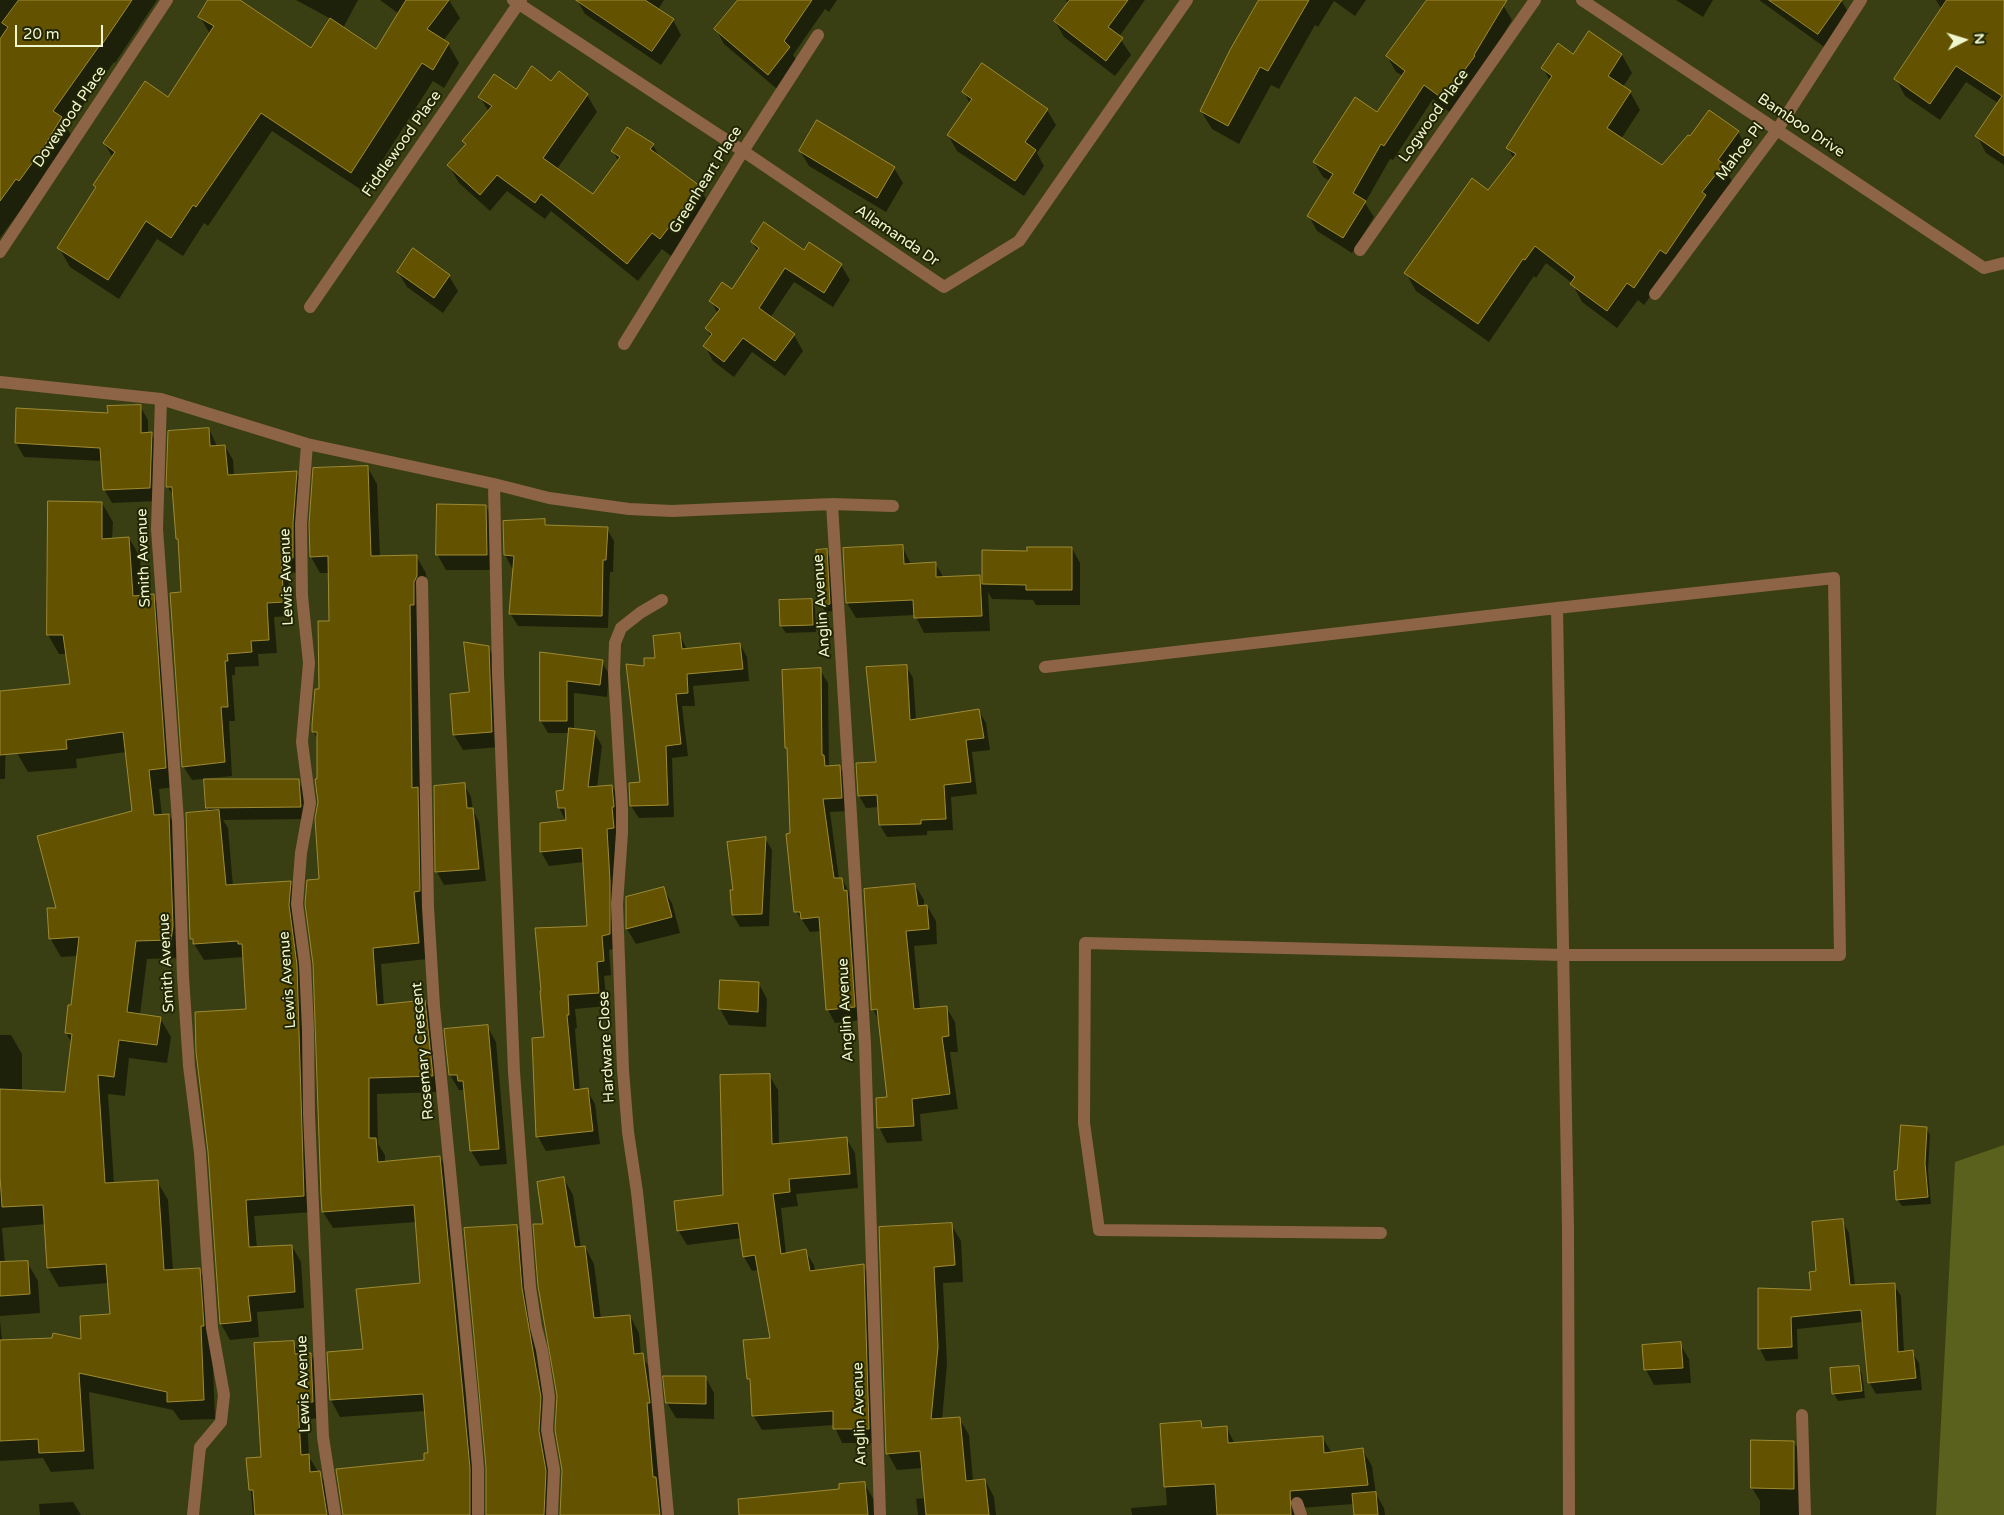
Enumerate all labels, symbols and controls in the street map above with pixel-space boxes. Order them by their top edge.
scale bar [18,15,105,47]
north arrow [1939,15,1989,65]
text: 20 m [23,25,60,43]
text: N [1970,32,1988,45]
street label: Dovewood Place [29,63,111,171]
street label: Logwood Place [1395,66,1473,166]
street label: Fiddlewood Place [359,87,445,201]
street label: Bamboo Drive [1754,90,1848,162]
street label: Mahoe Pl [1713,120,1767,184]
street label: Greenheart Place [666,123,746,237]
street label: Allamanda Dr [852,201,942,271]
street label: Smith Avenue [133,508,155,608]
street label: Lewis Avenue [276,528,298,626]
street label: Anglin Avenue [809,554,835,658]
street label: Smith Avenue [155,913,179,1013]
street label: Lewis Avenue [276,931,300,1029]
street label: Anglin Avenue [834,958,858,1062]
street label: Rosemary Crescent [408,981,438,1121]
street label: Hardware Close [595,991,619,1103]
street label: Lewis Avenue [293,1335,315,1433]
street label: Anglin Avenue [849,1362,871,1466]

